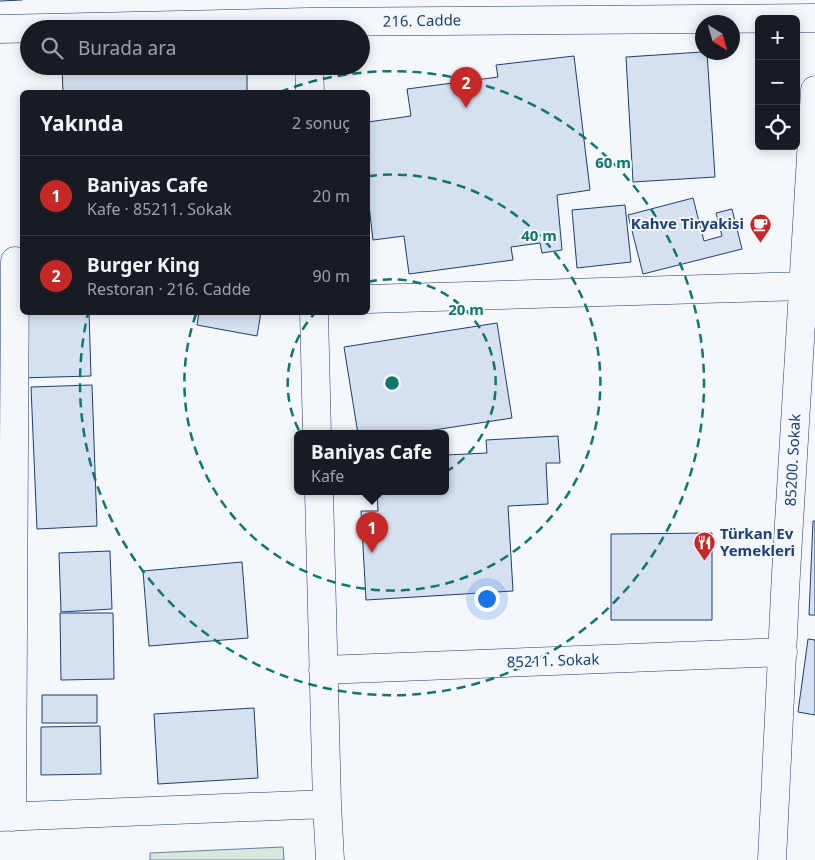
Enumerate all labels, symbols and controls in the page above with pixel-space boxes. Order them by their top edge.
street label: 216. Cadde [383,9,461,31]
north arrow [695,15,740,60]
map controls [755,15,800,150]
button: + [755,15,800,60]
search box [20,20,370,75]
icon: search [38,34,66,62]
text: Burada ara [78,35,176,61]
button: − [755,60,800,105]
pin: 2 [450,67,482,108]
button: locate [755,105,800,150]
text: Yakında [40,109,123,137]
text: 2 sonuç [292,112,350,134]
text: 60 m [595,152,631,172]
text: Baniyas Cafe [87,172,208,198]
text: 1 [51,185,61,207]
text: 20 m [313,185,350,207]
text: Kafe · 85211. Sokak [87,198,232,220]
cafe icon: Kahve Tiryakisi [748,212,772,243]
place label: Kahve Tiryakisi [631,213,744,233]
text: 40 m [521,225,557,245]
text: Burger King [87,252,200,278]
text: 2 [51,265,61,287]
text: 90 m [313,265,350,287]
text: Restoran · 216. Cadde [87,278,251,300]
text: 20 m [448,299,484,319]
centre of rings [383,374,401,392]
street label: 85200. Sokak [780,413,804,507]
popup [294,430,449,495]
text: Baniyas Cafe [311,439,432,465]
text: Kafe [311,465,344,487]
pin: 1 [356,512,388,553]
place label: Türkan Ev Yemekleri [720,523,795,560]
restaurant icon: Türkan Ev Yemekleri [692,531,716,562]
your location [474,586,500,612]
street label: 85211. Sokak [506,648,600,672]

